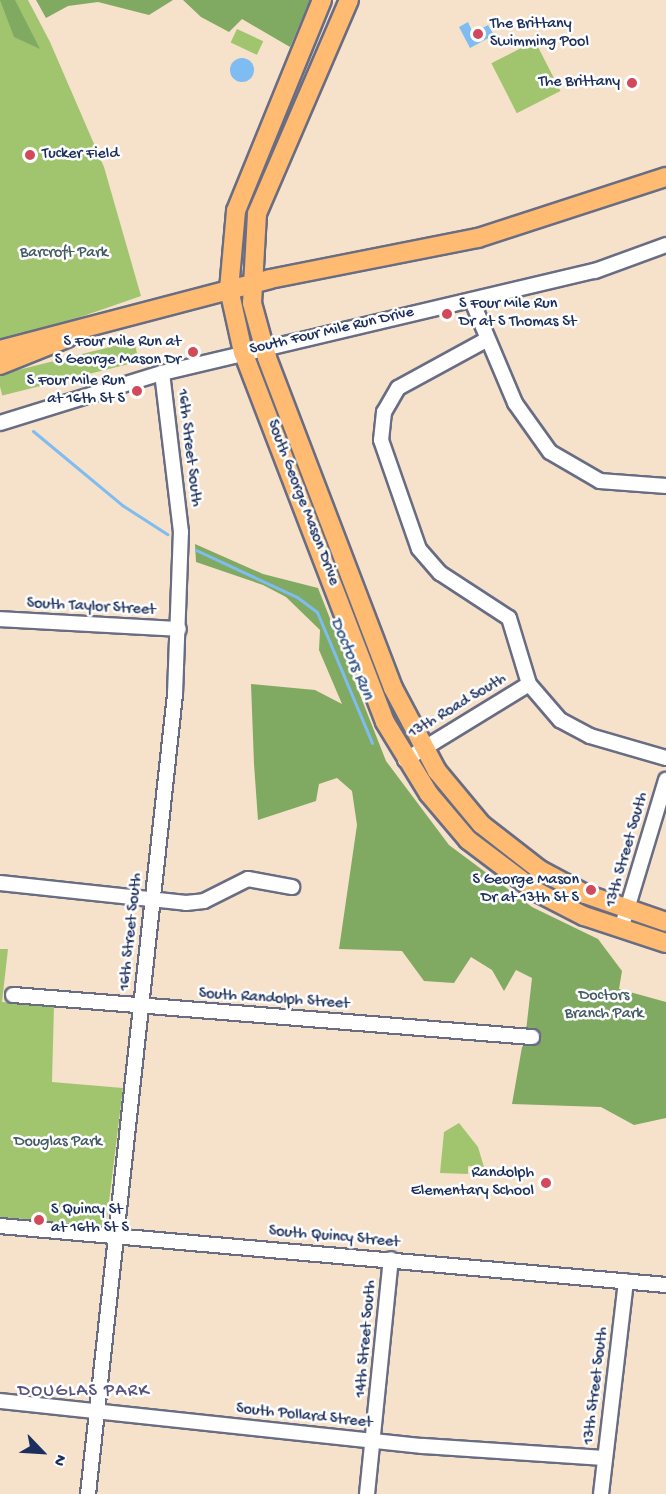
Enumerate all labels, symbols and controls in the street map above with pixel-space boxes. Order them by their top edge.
place label: The Brittany Swimming Pool [490,15,589,53]
marker: The Brittany Swimming Pool [471,27,485,41]
place label: The Brittany [538,73,620,93]
marker: The Brittany [625,76,639,90]
place label: Tucker Field [42,145,119,165]
marker: Tucker Field [23,148,37,162]
park label: Barcroft Park [20,244,108,264]
place label: S Four Mile Run Dr at S Thomas St [459,295,576,333]
street label: South Four Mile Run Drive [248,304,416,360]
marker: S Four Mile Run Dr at S Thomas St [440,307,454,321]
place label: S Four Mile Run at S George Mason Dr [55,333,181,371]
marker: S Four Mile Run at S George Mason Dr [186,345,200,359]
place label: S Four Mile Run at 16th St S [27,372,125,410]
marker: S Four Mile Run at 16th St S [130,384,144,398]
street label: 16th Street South [171,388,205,508]
street label: South George Mason Drive [261,417,343,589]
street label: South Taylor Street [26,595,156,621]
water label: Doctors Run [324,614,378,704]
street label: 13th Road South [406,670,510,744]
street label: 13th Street South [602,790,654,910]
place label: S George Mason Dr at 13th St S [473,871,579,909]
street label: 16th Street South [116,872,148,992]
marker: S George Mason Dr at 13th St S [584,883,598,897]
street label: South Randolph Street [198,985,350,1015]
park label: Doctors Branch Park [565,987,643,1025]
park label: Douglas Park [14,1133,102,1153]
place label: Randolph Elementary School [411,1164,534,1202]
marker: Randolph Elementary School [539,1176,553,1190]
place label: S Quincy St at 16th St S [51,1201,129,1239]
marker: S Quincy St at 16th St S [32,1213,46,1227]
street label: South Quincy Street [268,1223,400,1253]
street label: 14th Street South [352,1280,382,1398]
street label: 13th Street South [580,1326,614,1446]
district label: DOUGLAS PARK [18,1381,150,1403]
street label: South Pollard Street [235,1400,373,1434]
north arrow [12,1422,72,1482]
text: N [48,1451,70,1469]

